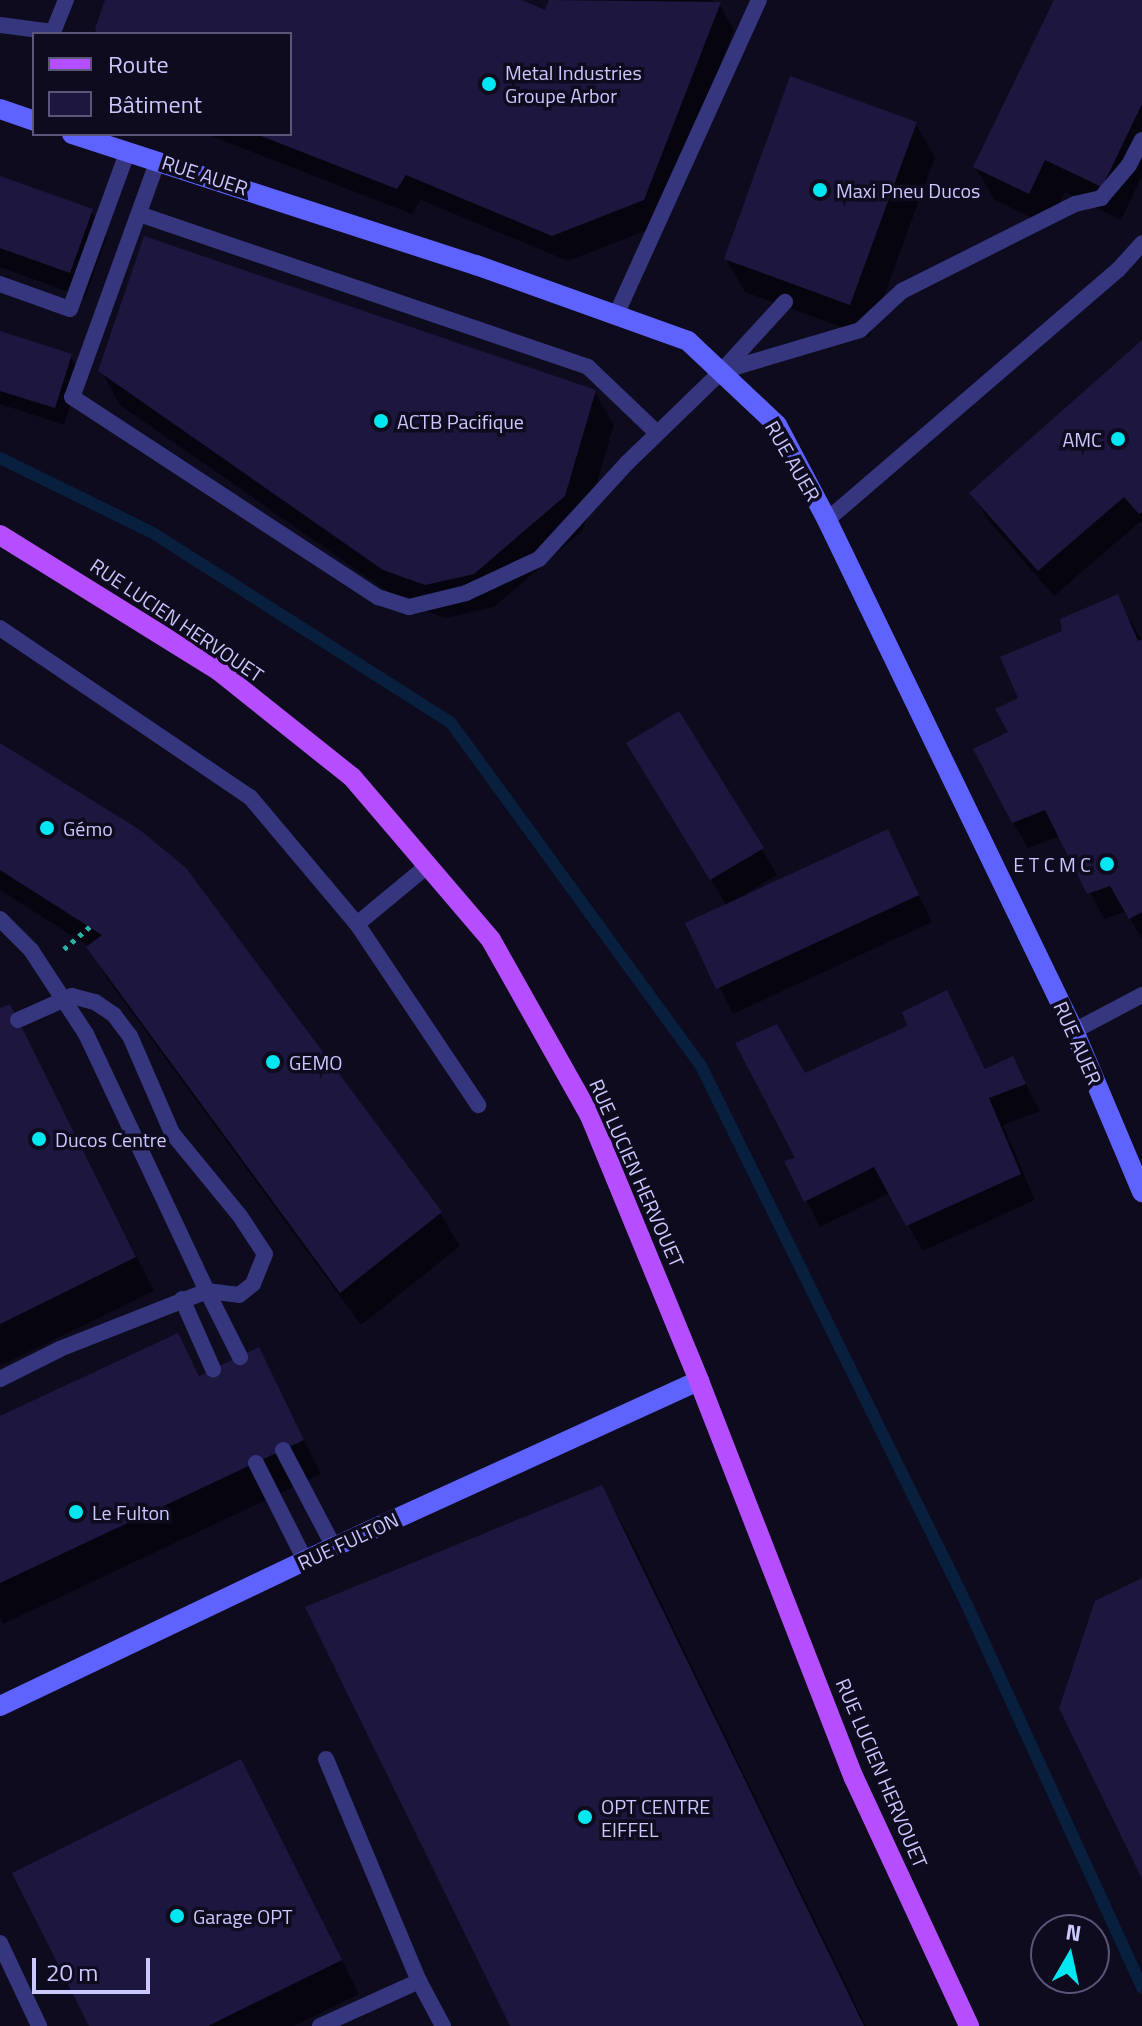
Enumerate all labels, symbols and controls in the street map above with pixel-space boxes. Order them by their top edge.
legend [32,32,292,136]
text: Route [108,46,169,82]
place label: Metal Industries Groupe Arbor [505,60,642,107]
marker: Metal Industries Groupe Arbor [480,75,498,93]
text: Bâtiment [108,86,202,122]
street label: RUE AUER [159,150,251,200]
place label: Maxi Pneu Ducos [836,178,980,202]
marker: Maxi Pneu Ducos [811,181,829,199]
place label: ACTB Pacifique [397,409,524,433]
marker: ACTB Pacifique [372,412,390,430]
street label: RUE AUER [760,417,826,505]
place label: AMC [1062,427,1102,451]
marker: AMC [1109,430,1127,448]
street label: RUE LUCIEN HERVOUET [86,553,268,687]
place label: Gémo [63,816,113,840]
marker: Gémo [38,819,56,837]
place label: E T C M C [1013,852,1091,876]
marker: E T C M C [1098,855,1116,873]
street label: RUE AUER [1049,998,1107,1088]
place label: GEMO [289,1050,342,1074]
marker: GEMO [264,1053,282,1071]
street label: RUE LUCIEN HERVOUET [585,1075,689,1271]
place label: Ducos Centre [55,1127,167,1151]
marker: Ducos Centre [30,1130,48,1148]
place label: Le Fulton [92,1500,170,1524]
marker: Le Fulton [67,1503,85,1521]
street label: RUE FULTON [294,1507,402,1575]
street label: RUE LUCIEN HERVOUET [831,1675,933,1871]
place label: OPT CENTRE EIFFEL [601,1794,710,1841]
marker: OPT CENTRE EIFFEL [576,1808,594,1826]
place label: Garage OPT [193,1904,293,1928]
marker: Garage OPT [168,1907,186,1925]
north arrow [1030,1914,1110,1994]
text: N [1063,1914,1084,1950]
scale bar [36,1942,154,1992]
text: 20 m [46,1954,98,1990]

